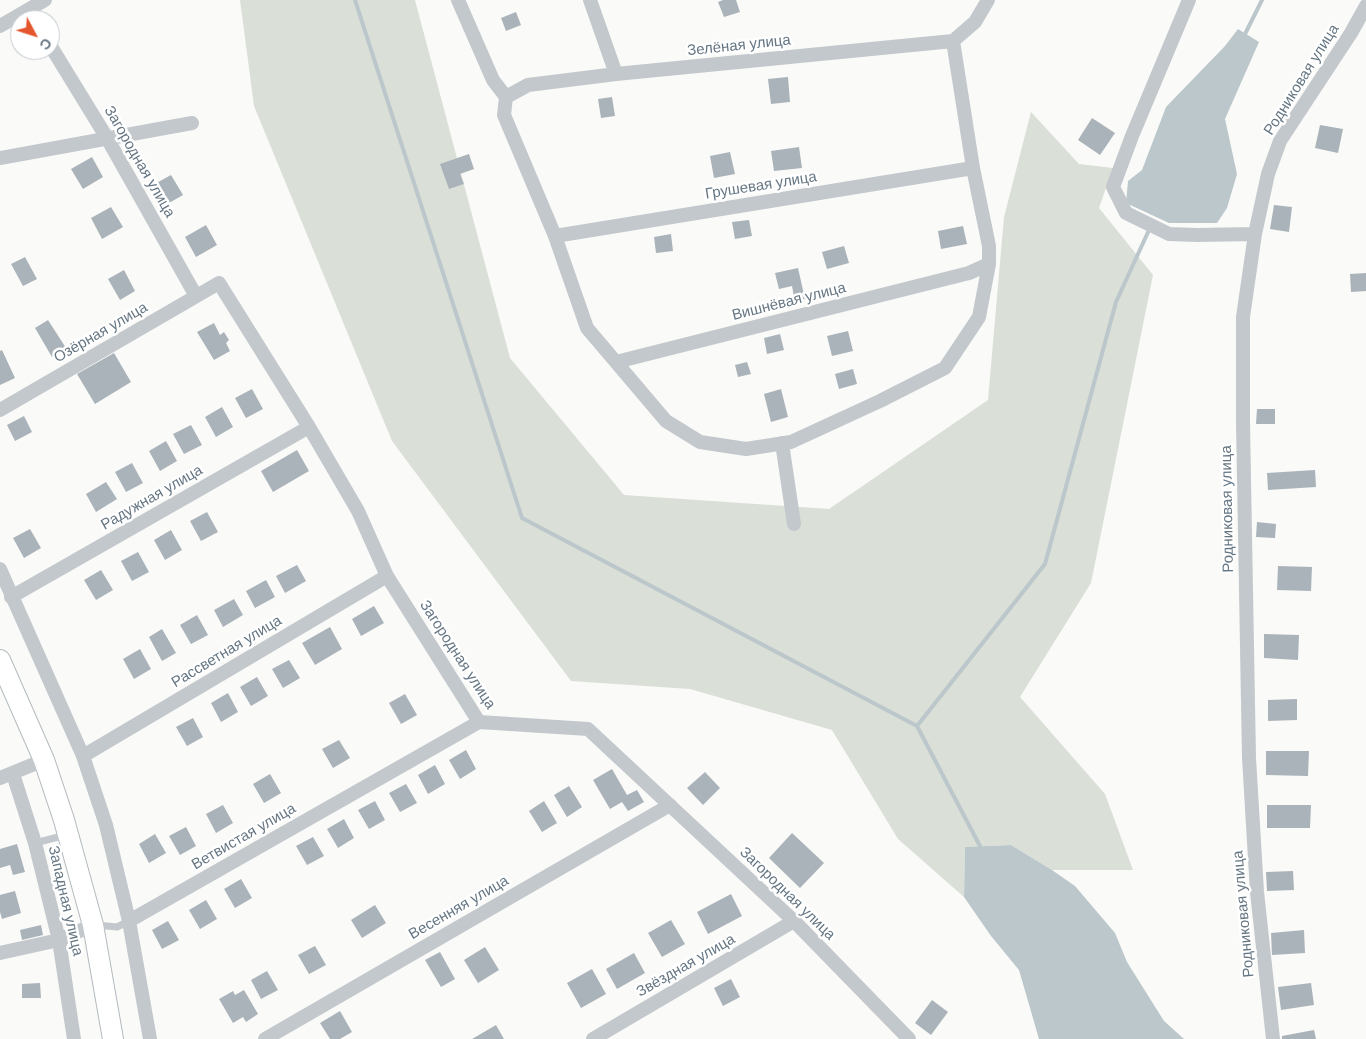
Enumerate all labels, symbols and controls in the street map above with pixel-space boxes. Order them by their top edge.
north arrow [10,10,60,60]
street label: Родниковая улица [1261,21,1343,139]
street label: Зелёная улица [686,32,792,60]
text: С [36,34,56,54]
street label: Загородная улица [100,103,178,221]
street label: Грушевая улица [704,168,818,204]
street label: Вишнёвая улица [730,279,848,325]
street label: Озёрная улица [51,299,151,367]
street label: Родниковая улица [1218,445,1238,573]
street label: Радужная улица [98,462,206,534]
street label: Загородная улица [415,597,499,713]
street label: Рассветная улица [169,612,285,692]
street label: Ветвистая улица [189,800,299,874]
street label: Западная улица [44,844,86,958]
street label: Загородная улица [735,844,839,944]
street label: Родниковая улица [1229,850,1259,978]
street label: Весенняя улица [406,872,512,944]
street label: Звёздная улица [634,931,738,1001]

